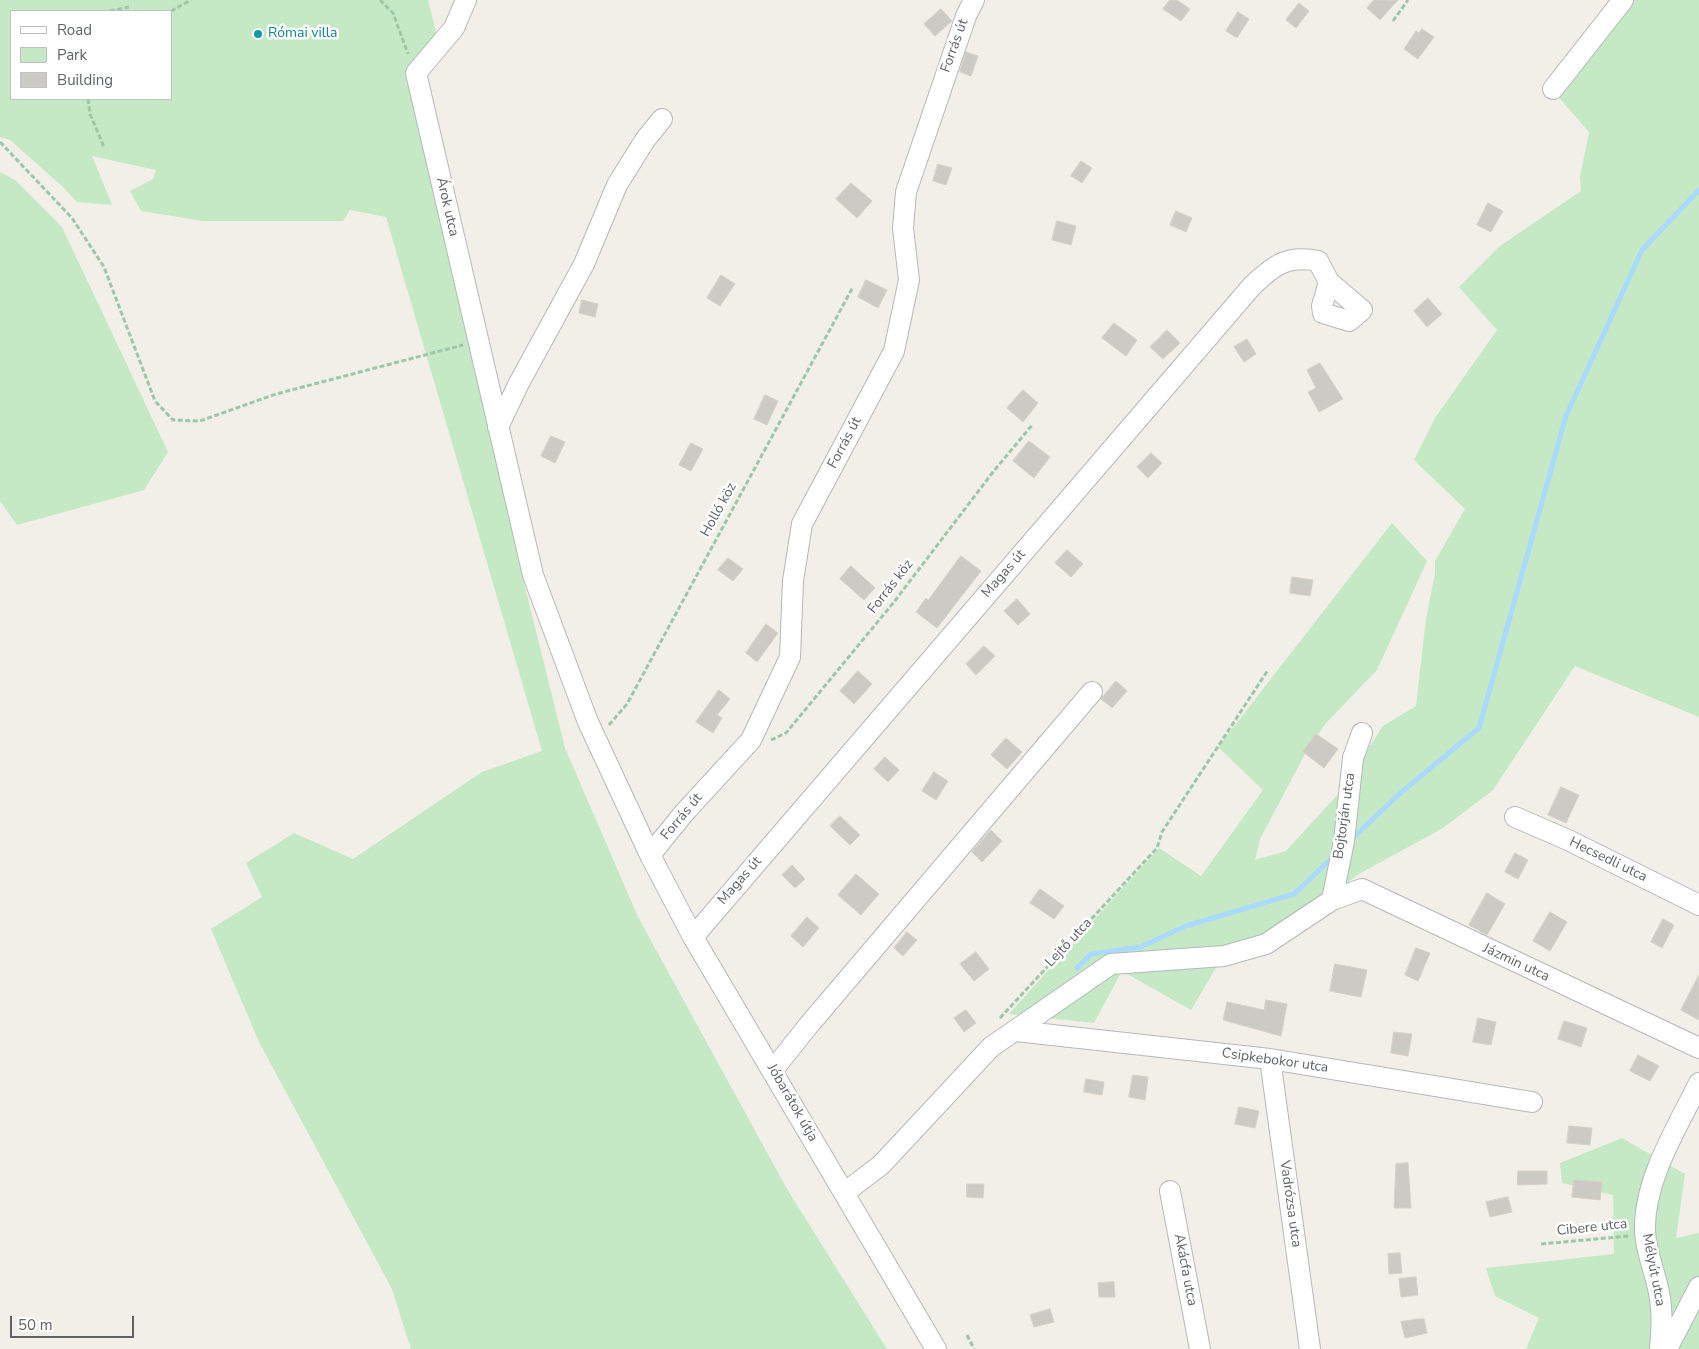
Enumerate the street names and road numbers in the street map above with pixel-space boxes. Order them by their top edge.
street label: Forrás út [938,17,972,75]
street label: Árok utca [432,176,462,238]
street label: Forrás út [825,414,865,472]
street label: Holló köz [697,480,741,540]
street label: Magas út [979,547,1029,601]
street label: Forrás köz [865,557,917,617]
street label: Bojtorján utca [1331,772,1359,860]
street label: Forrás út [658,790,706,844]
street label: Hecsedli utca [1566,834,1650,886]
street label: Magas út [715,854,765,908]
street label: Lejtő utca [1042,915,1096,971]
street label: Jázmin utca [1480,940,1552,986]
street label: Csipkebokor utca [1221,1045,1329,1077]
street label: Jóbarátok útja [763,1061,821,1145]
street label: Vadrózsa utca [1276,1159,1304,1249]
street label: Cibere utca [1556,1216,1628,1240]
street label: Akácfa utca [1170,1232,1200,1308]
street label: Mélyút utca [1638,1232,1668,1308]

